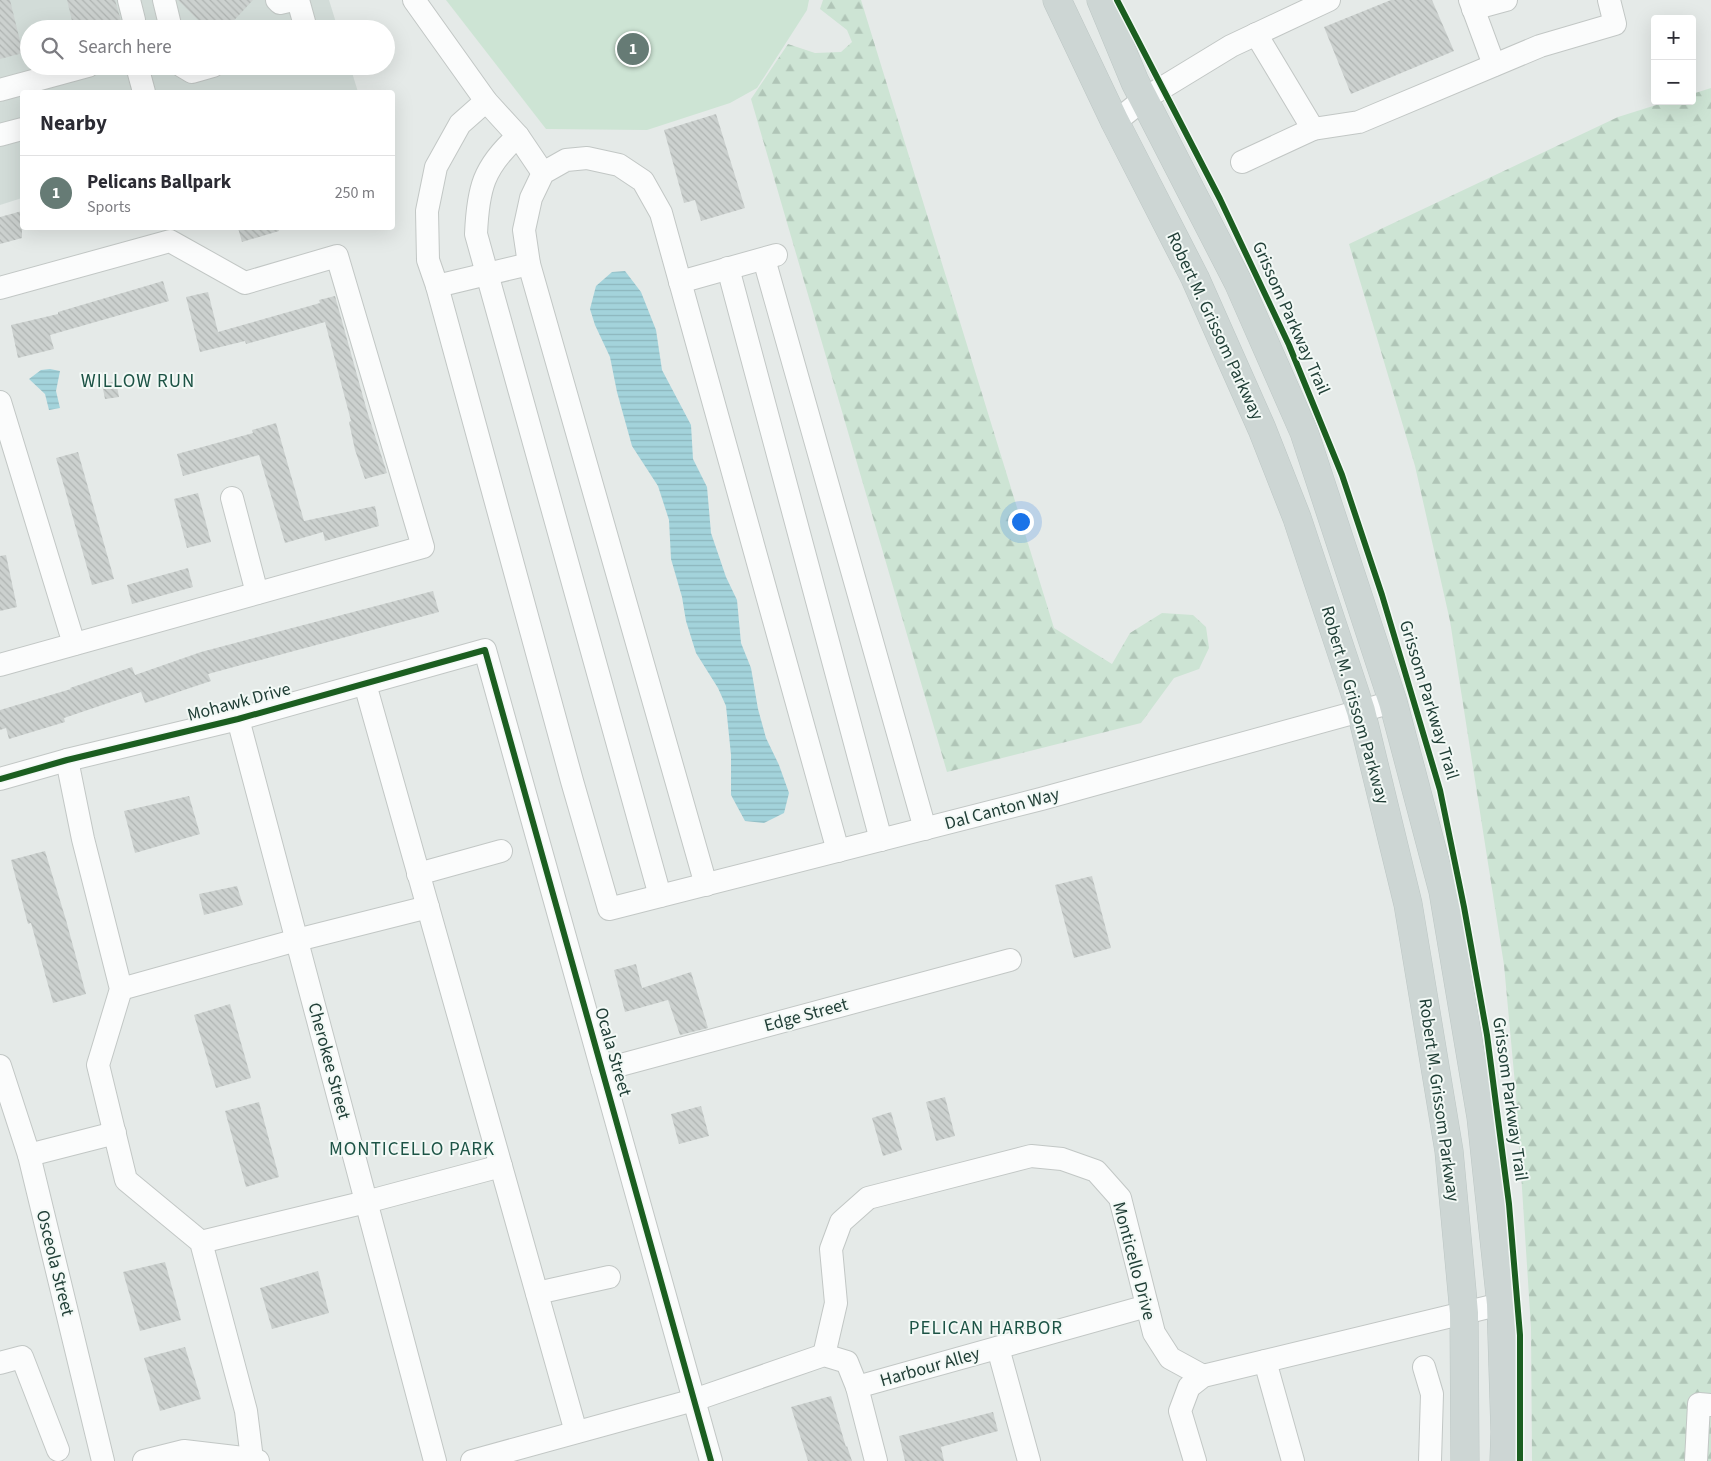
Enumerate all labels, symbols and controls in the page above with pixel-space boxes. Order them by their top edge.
map controls [1651,15,1696,105]
button: + [1651,15,1696,60]
search box [20,20,395,75]
pin: 1 [617,30,649,68]
icon: search [38,34,66,62]
text: Search here [78,34,172,61]
button: − [1651,60,1696,105]
text: Nearby [40,108,107,138]
text: Pelicans Ballpark [87,169,231,196]
text: 1 [52,182,60,204]
text: 250 m [335,182,375,204]
text: Sports [87,196,131,218]
street label: Robert M. Grissom Parkway [1160,228,1270,425]
street label: Grissom Parkway Trail [1246,237,1336,399]
district label: WILLOW RUN [81,368,195,395]
your location [1008,509,1034,535]
street label: Robert M. Grissom Parkway [1315,603,1395,807]
street label: Grissom Parkway Trail [1393,617,1465,783]
street label: Mohawk Drive [184,676,294,728]
street label: Dal Canton Way [942,782,1063,836]
street label: Edge Street [761,992,851,1038]
street label: Robert M. Grissom Parkway [1412,997,1466,1204]
street label: Cherokee Street [301,1000,357,1122]
street label: Ocala Street [588,1005,638,1099]
street label: Grissom Parkway Trail [1486,1015,1534,1183]
district label: MONTICELLO PARK [329,1136,495,1163]
street label: Monticello Drive [1106,1199,1162,1323]
street label: Osceola Street [30,1207,80,1319]
district label: PELICAN HARBOR [909,1315,1063,1342]
street label: Harbour Alley [877,1341,983,1393]

